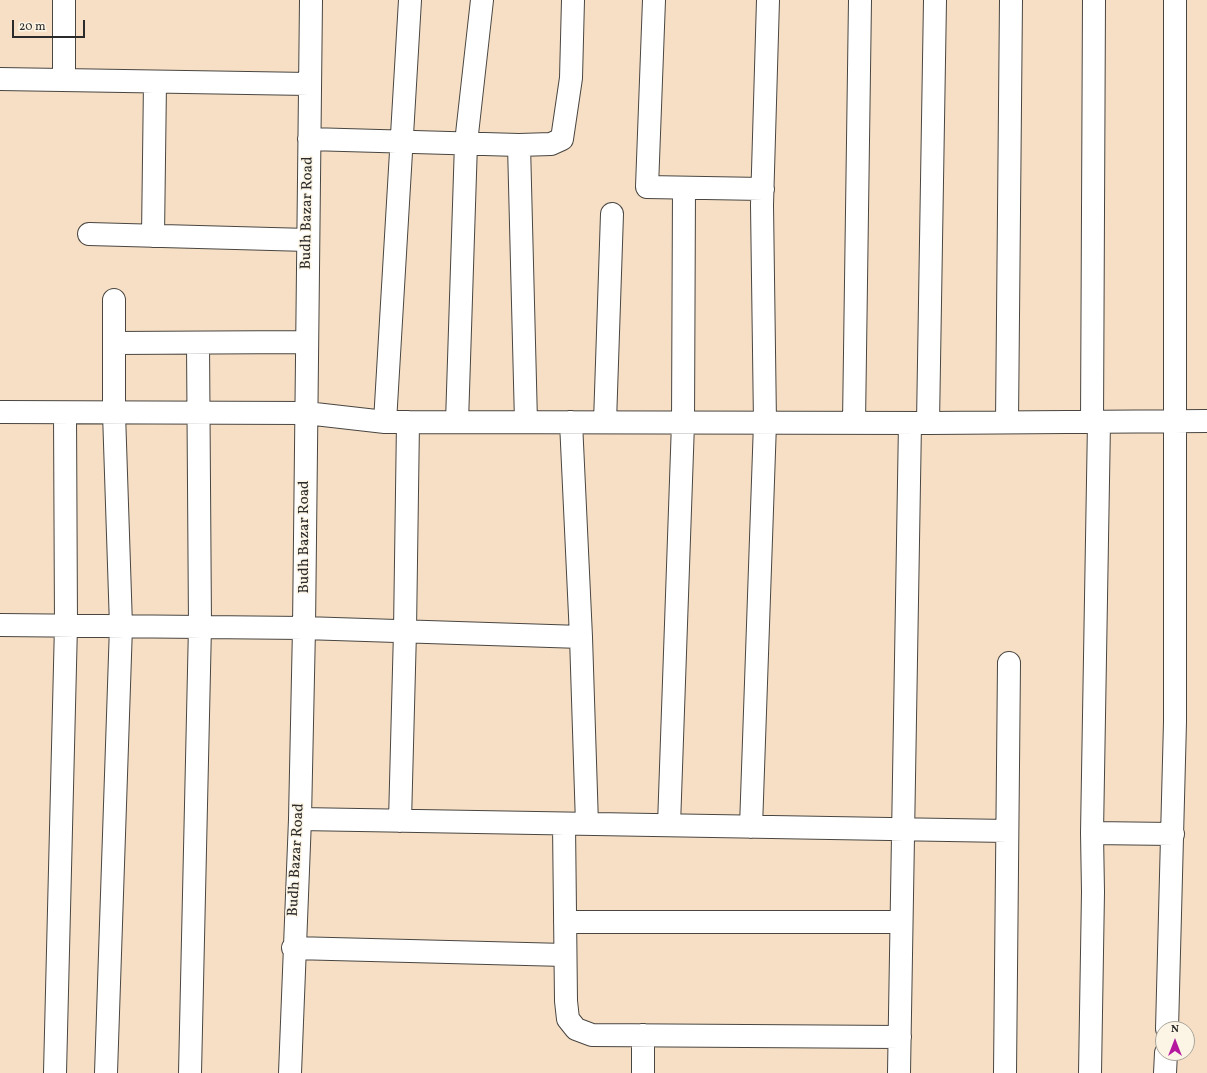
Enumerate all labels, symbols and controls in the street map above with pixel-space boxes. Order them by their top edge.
scale bar [14,12,87,38]
text: 20 m [19,19,46,35]
street label: Budh Bazar Road [298,156,318,270]
street label: Budh Bazar Road [296,480,314,594]
street label: Budh Bazar Road [285,803,309,917]
north arrow [1155,1021,1195,1061]
text: N [1171,1022,1179,1037]

